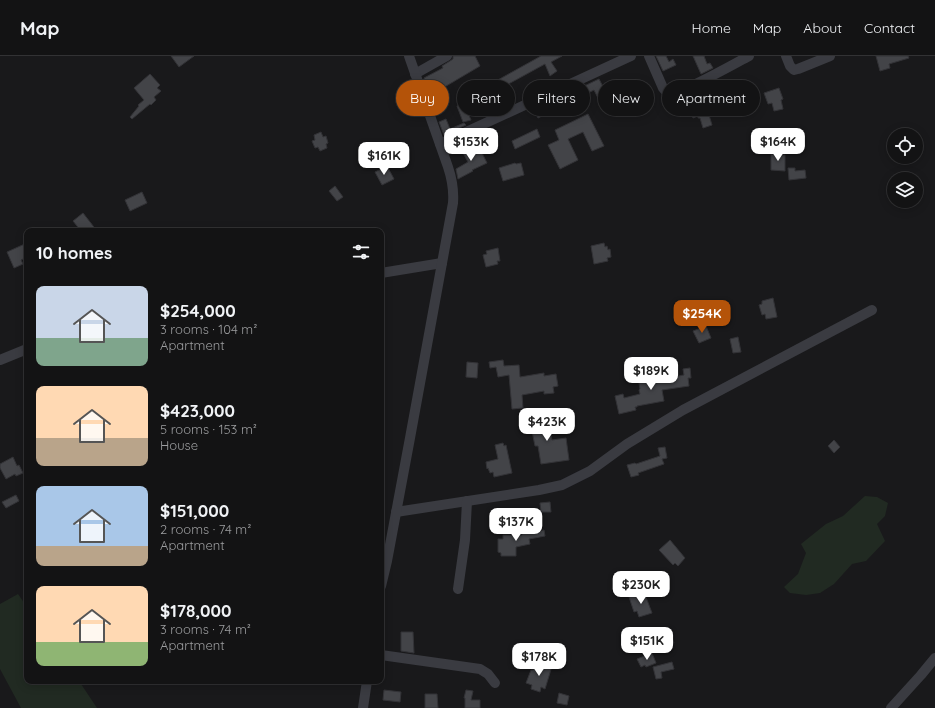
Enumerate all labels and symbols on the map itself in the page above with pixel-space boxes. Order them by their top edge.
pin: $153K [443,128,499,162]
pin: $164K [750,128,806,162]
pin: $161K [356,142,412,176]
pin: $254K [674,300,730,334]
pin: $189K [623,357,679,391]
pin: $423K [519,408,575,442]
pin: $137K [488,508,544,542]
pin: $230K [613,571,669,605]
pin: $151K [619,627,675,661]
pin: $178K [511,643,567,677]

